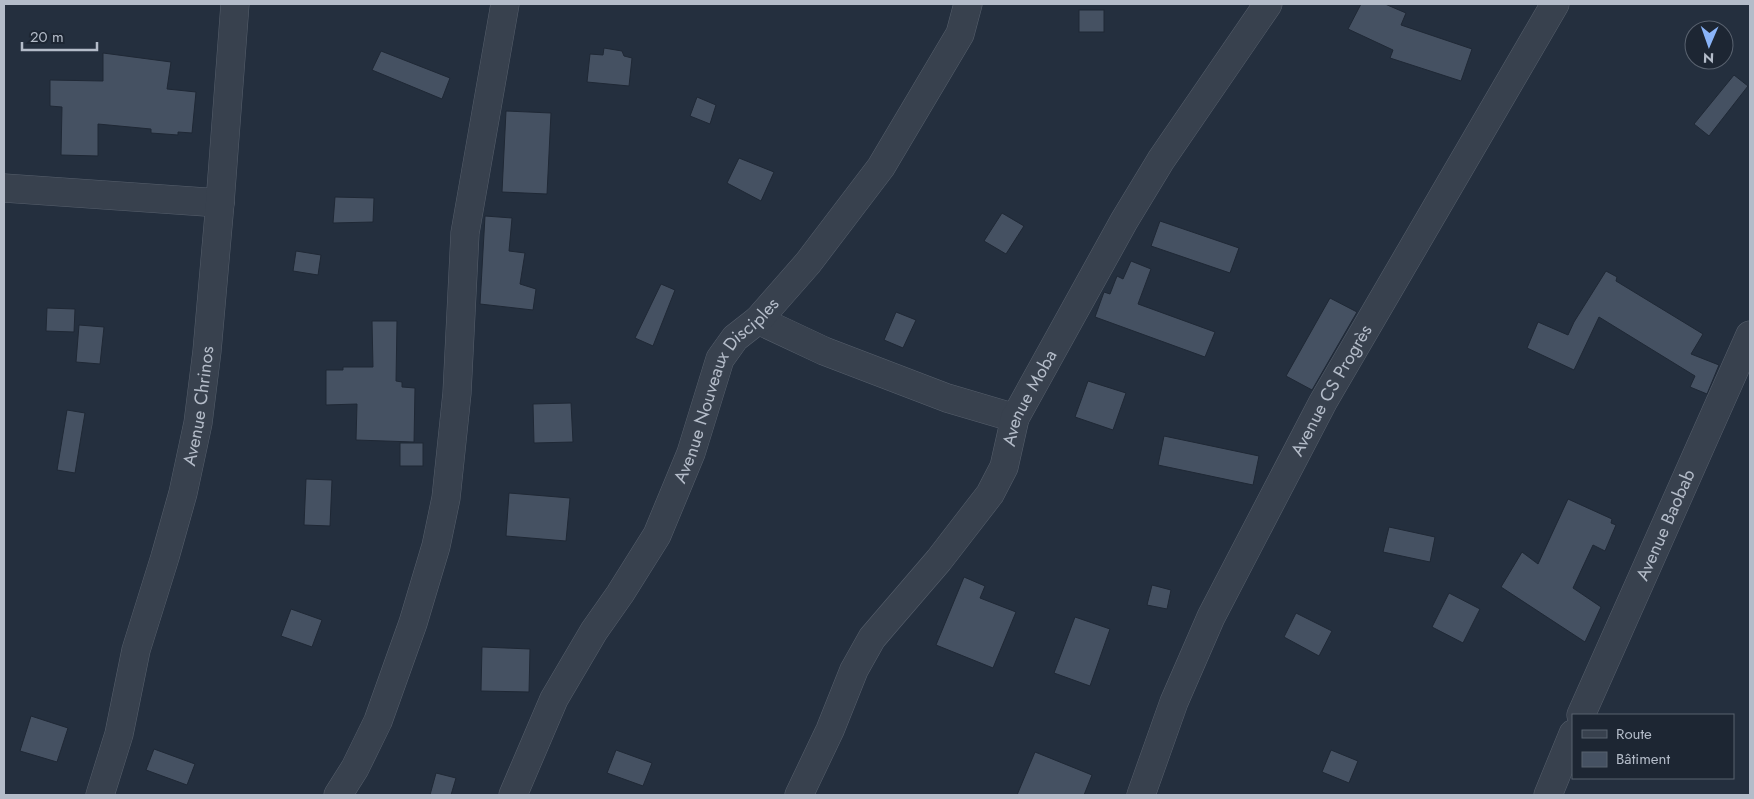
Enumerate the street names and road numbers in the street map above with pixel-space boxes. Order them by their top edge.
street label: Avenue Nouveaux Disciples [667,292,785,487]
street label: Avenue CS Progrès [1284,320,1378,461]
street label: Avenue Chrinos [176,345,220,468]
street label: Avenue Moba [996,345,1063,449]
street label: Avenue Baobab [1629,465,1702,585]

